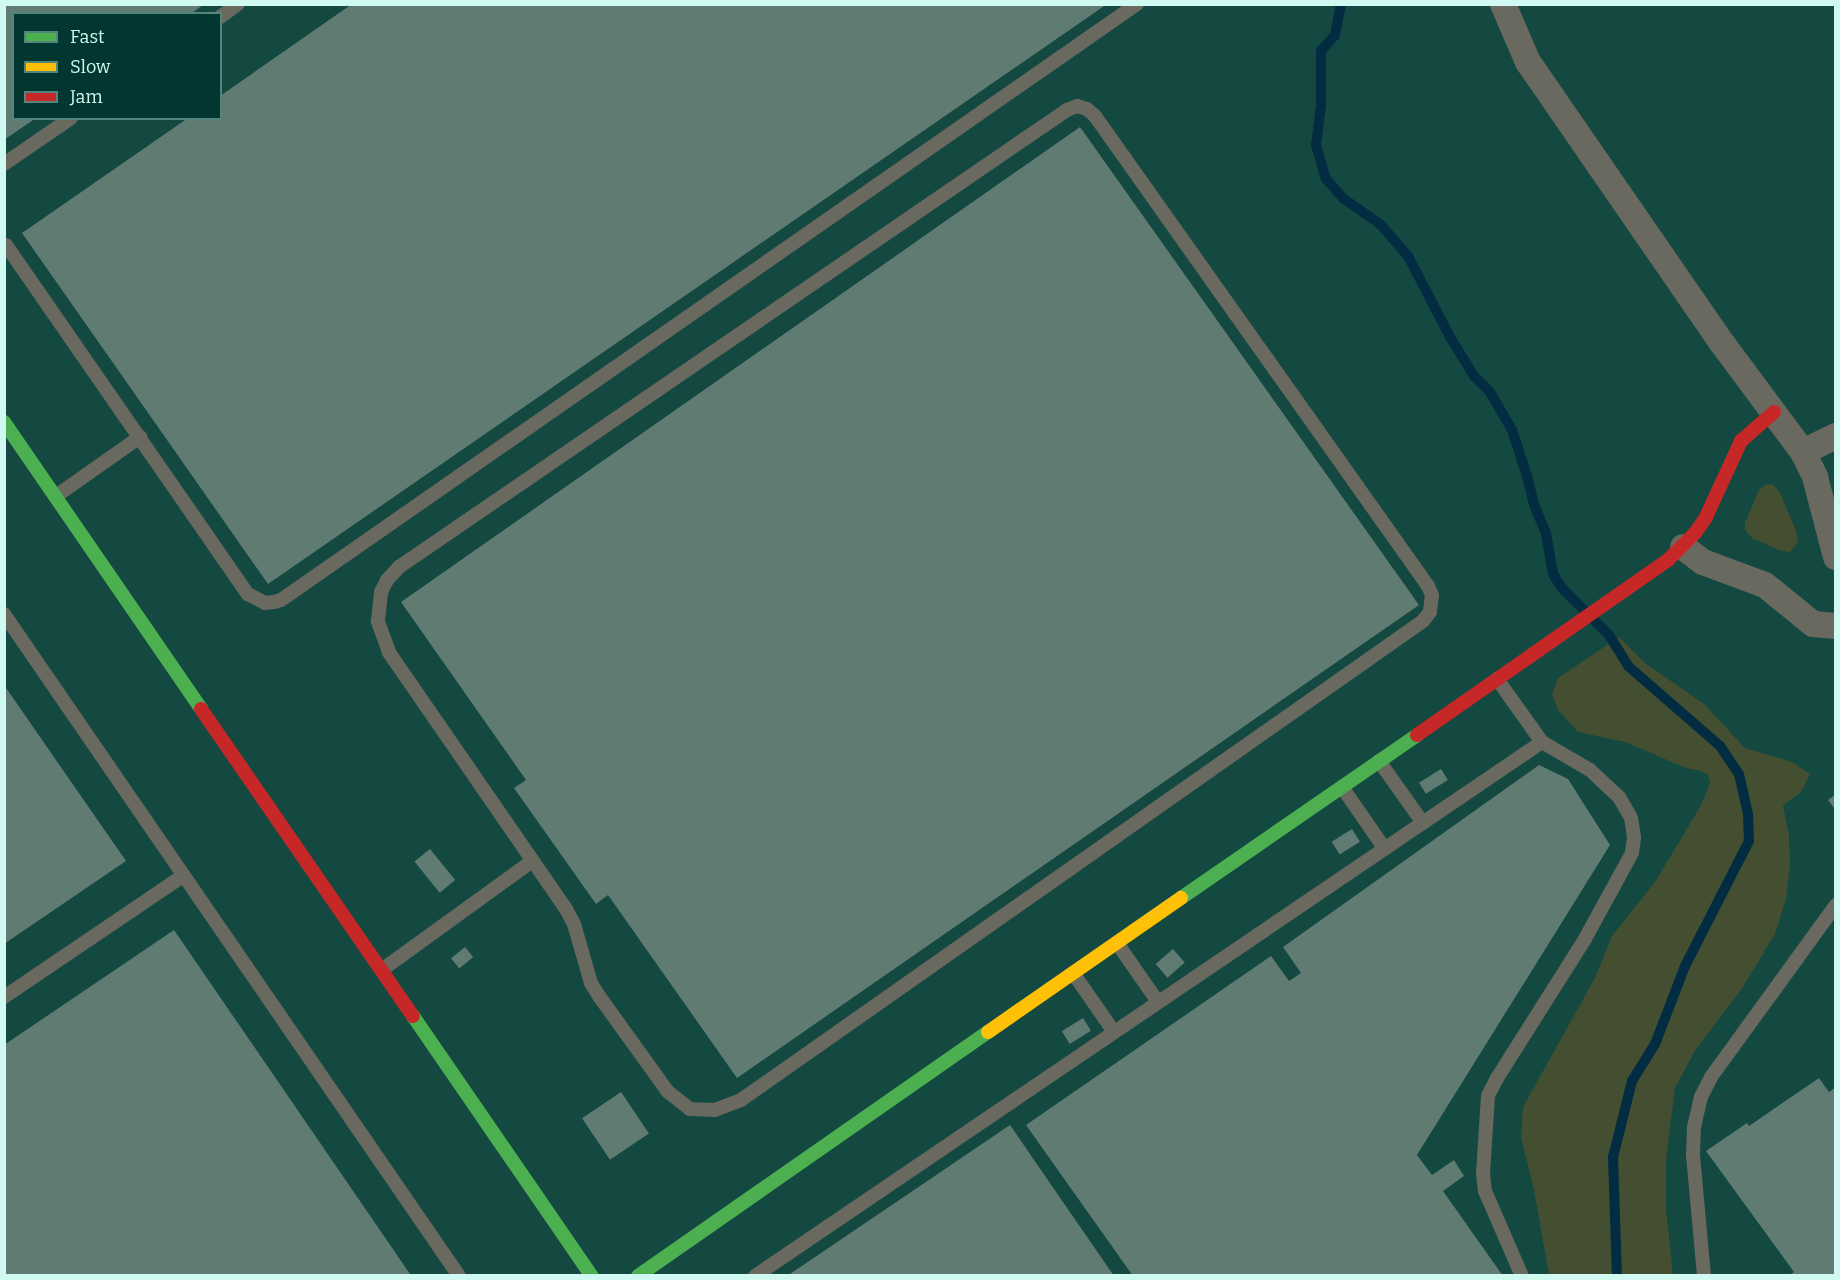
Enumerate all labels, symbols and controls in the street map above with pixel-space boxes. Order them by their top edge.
legend [12,12,222,120]
text: Fast [70,26,105,48]
text: Slow [70,56,110,78]
text: Jam [70,86,103,108]

